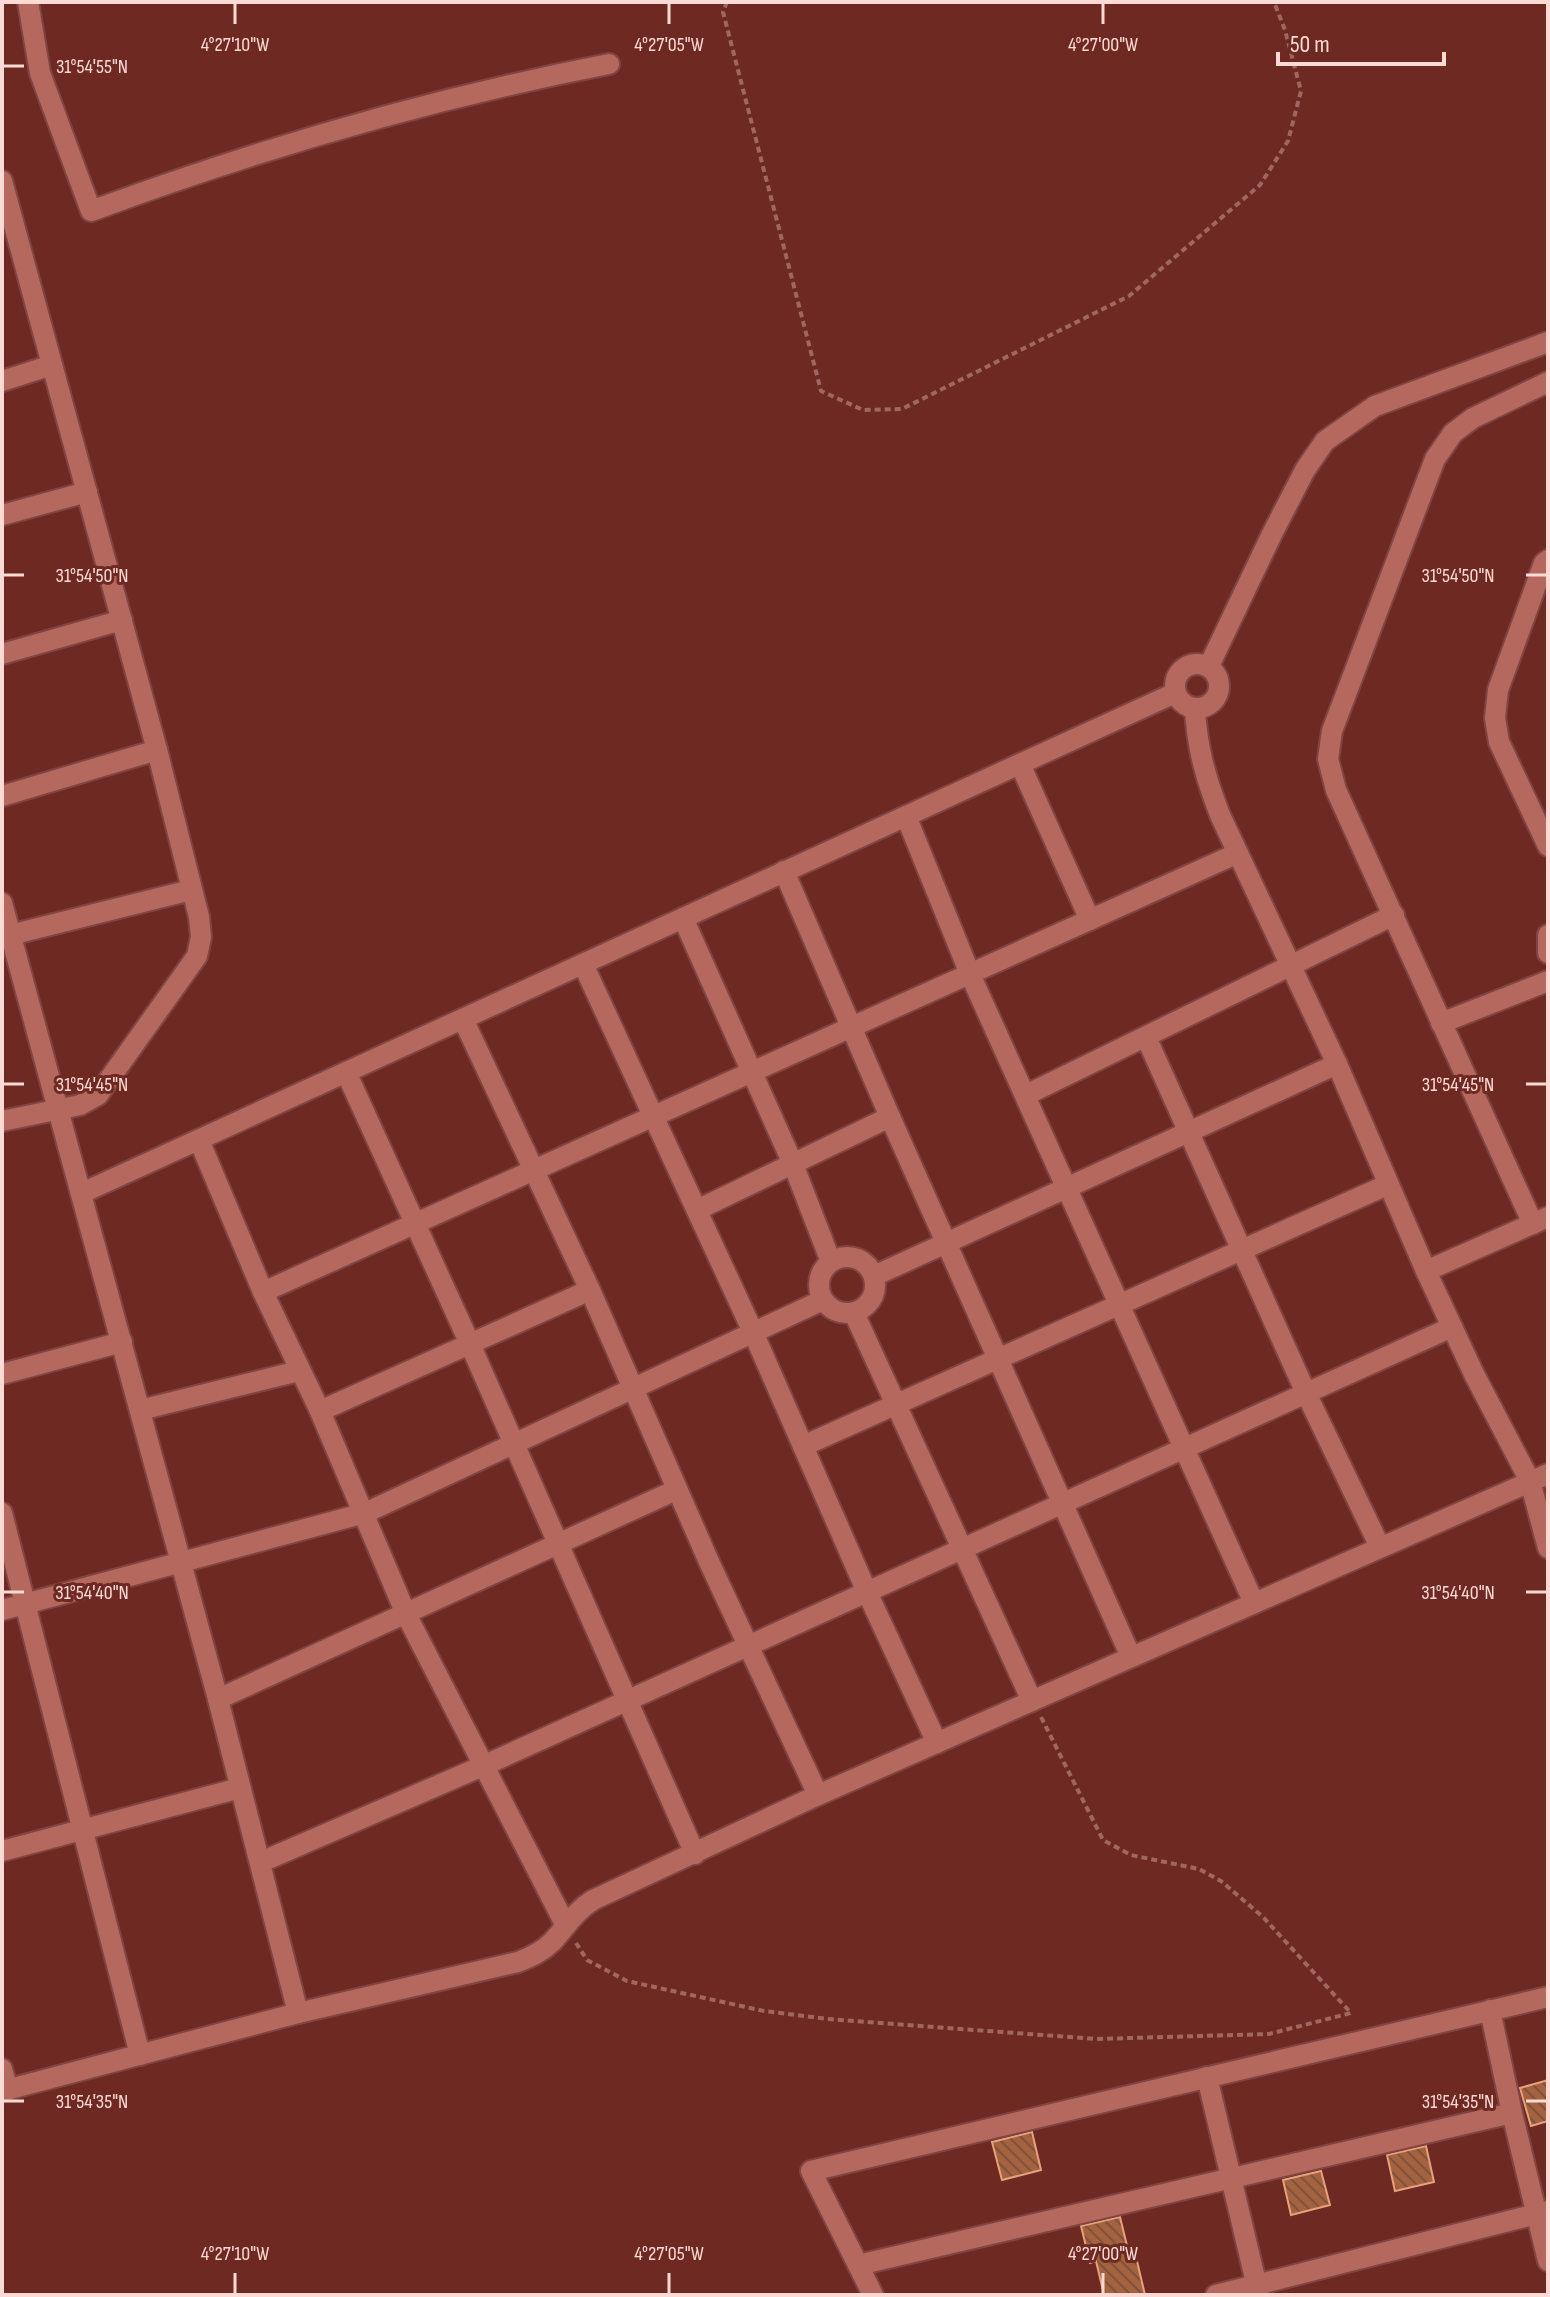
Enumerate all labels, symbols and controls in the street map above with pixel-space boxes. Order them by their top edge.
scale bar [1278,16,1444,66]
text: 50 m [1290,30,1330,59]
text: 4°27'10"W [201,33,269,57]
text: 4°27'05"W [634,33,704,57]
text: 4°27'00"W [1068,33,1138,57]
text: 31°54'55"N [56,55,128,79]
text: 31°54'50"N [56,564,129,588]
text: 31°54'50"N [1422,564,1495,588]
text: 31°54'45"N [56,1073,128,1097]
text: 31°54'45"N [1422,1073,1494,1097]
text: 31°54'40"N [55,1581,129,1605]
text: 31°54'40"N [1421,1581,1495,1605]
text: 31°54'35"N [56,2090,128,2114]
text: 31°54'35"N [1422,2090,1494,2114]
text: 4°27'10"W [201,2242,269,2266]
text: 4°27'05"W [634,2242,704,2266]
text: 4°27'00"W [1068,2242,1138,2266]

